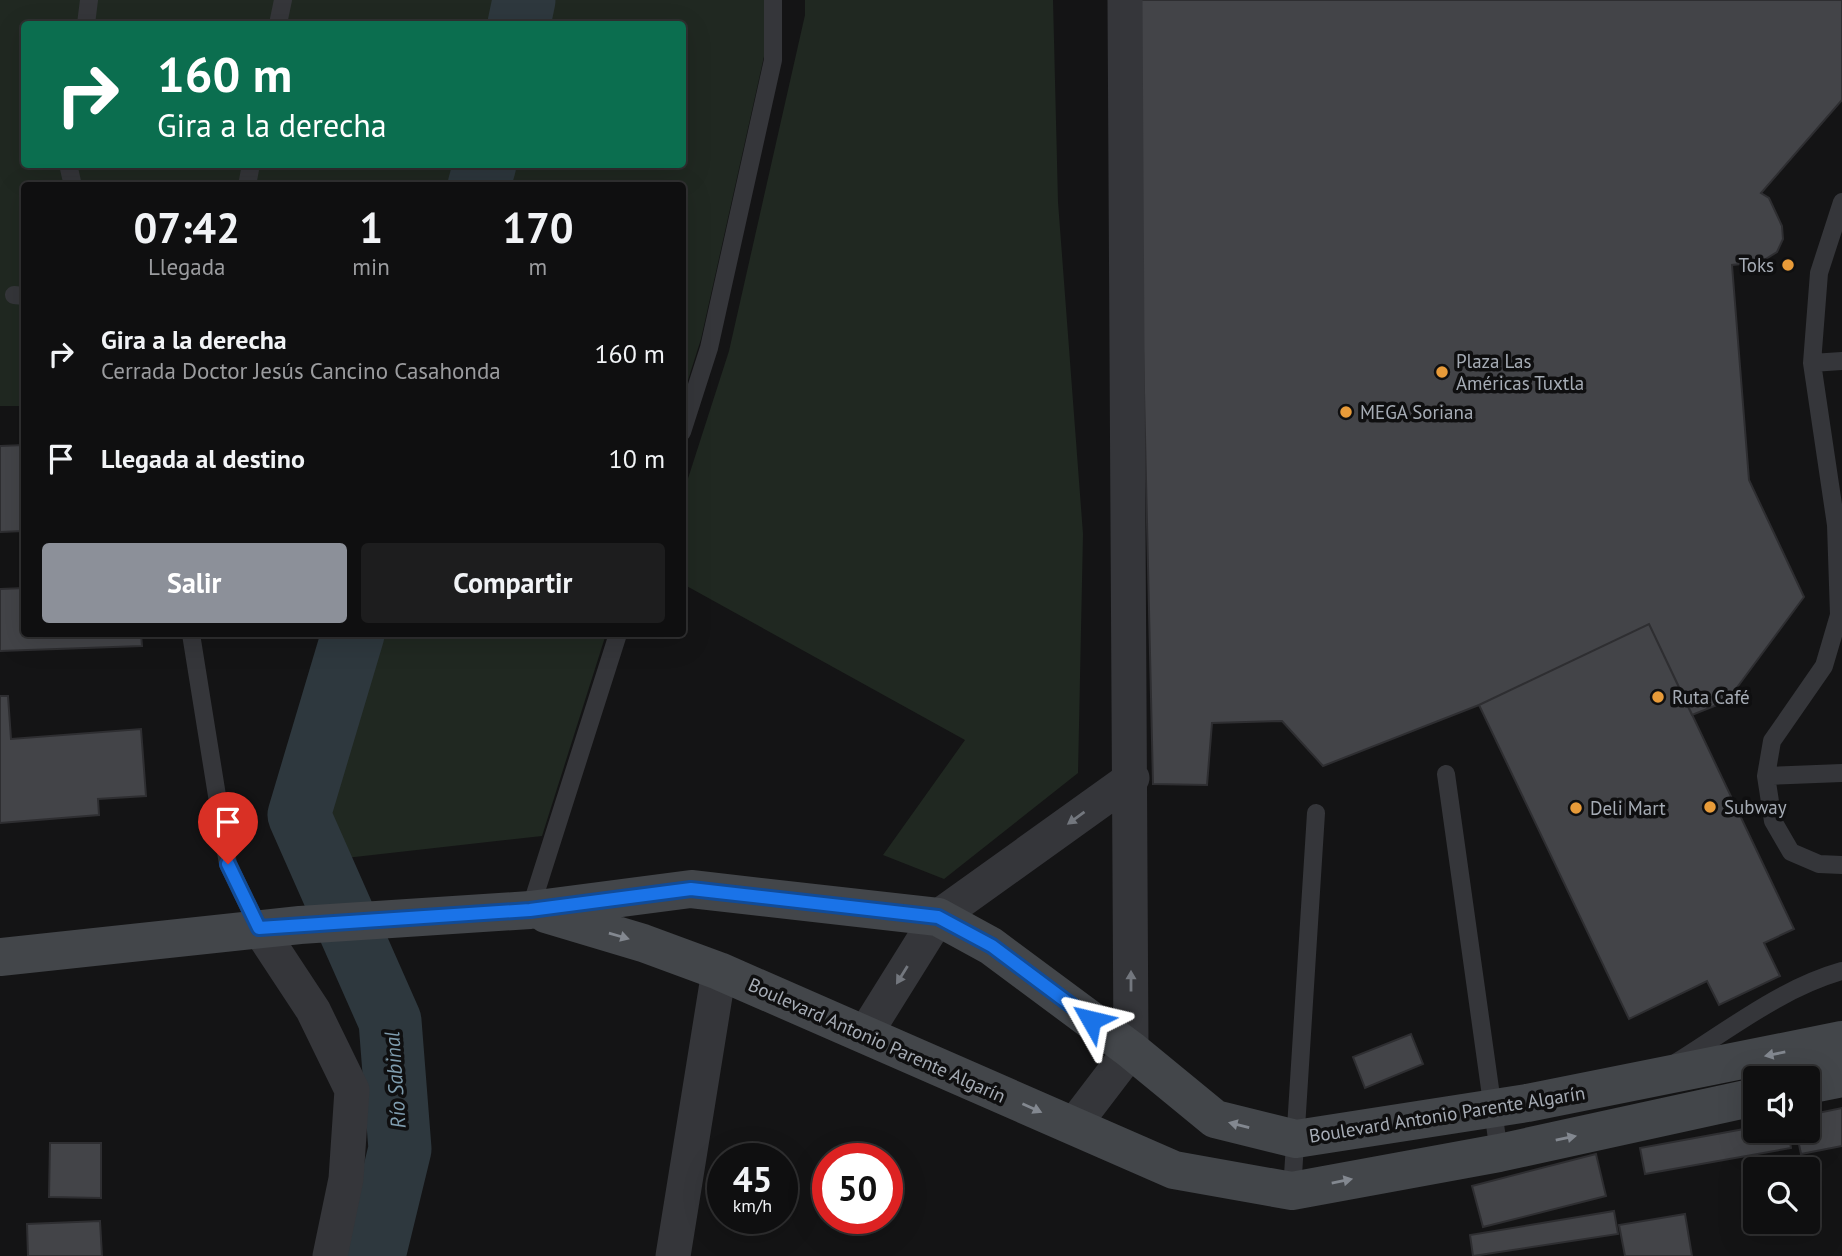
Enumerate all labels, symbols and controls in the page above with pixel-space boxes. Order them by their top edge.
text: 160 m [157,42,292,106]
icon: right [42,49,133,140]
text: Gira a la derecha [157,104,387,146]
text: 07:42 [133,200,240,255]
text: 1 [359,200,383,255]
text: 170 [502,200,574,255]
text: Llegada [148,252,225,281]
text: min [352,252,390,281]
text: m [529,252,547,281]
place label: Toks [1739,253,1774,277]
marker: Toks [1780,257,1796,273]
text: Gira a la derecha [101,323,287,356]
icon: right [42,335,80,373]
text: 160 m [594,337,665,370]
place label: Plaza Las Américas Tuxtla [1456,349,1584,395]
text: Cerrada Doctor Jesús Cancino Casahonda [101,356,501,385]
marker: Plaza Las Américas Tuxtla [1434,364,1450,380]
place label: MEGA Soriana [1360,400,1473,424]
marker: MEGA Soriana [1338,404,1354,420]
icon: arrive [42,440,80,478]
text: Llegada al destino [101,442,305,475]
text: 10 m [609,442,665,475]
button: Salir [42,543,347,623]
button: Compartir [361,543,665,623]
place label: Ruta Café [1672,685,1750,709]
marker: Ruta Café [1650,689,1666,705]
pin [198,792,258,864]
place label: Subway [1724,795,1787,819]
place label: Deli Mart [1590,796,1666,820]
marker: Subway [1702,799,1718,815]
marker: Deli Mart [1568,800,1584,816]
icon: arrive [209,803,247,841]
one-way arrow [1067,811,1085,825]
one-way arrow [609,931,630,941]
one-way arrow [896,966,909,985]
one-way arrow [1125,970,1137,992]
street label: Boulevard Antonio Parente Algarín [745,972,1009,1108]
position arrow [1054,983,1128,1057]
water label: Río Sabinal [378,1030,412,1129]
one-way arrow [1764,1049,1786,1060]
map controls [1743,1066,1820,1234]
button: sound [1743,1066,1820,1143]
street label: Boulevard Antonio Parente Algarín [1307,1080,1587,1148]
one-way arrow [1022,1103,1043,1114]
one-way arrow [1228,1119,1250,1130]
one-way arrow [1555,1132,1577,1143]
speed limit sign: 50 [812,1143,903,1234]
text: 45 [733,1156,772,1202]
button: search [1743,1157,1820,1234]
one-way arrow [1331,1175,1353,1186]
text: km/h [733,1194,772,1217]

